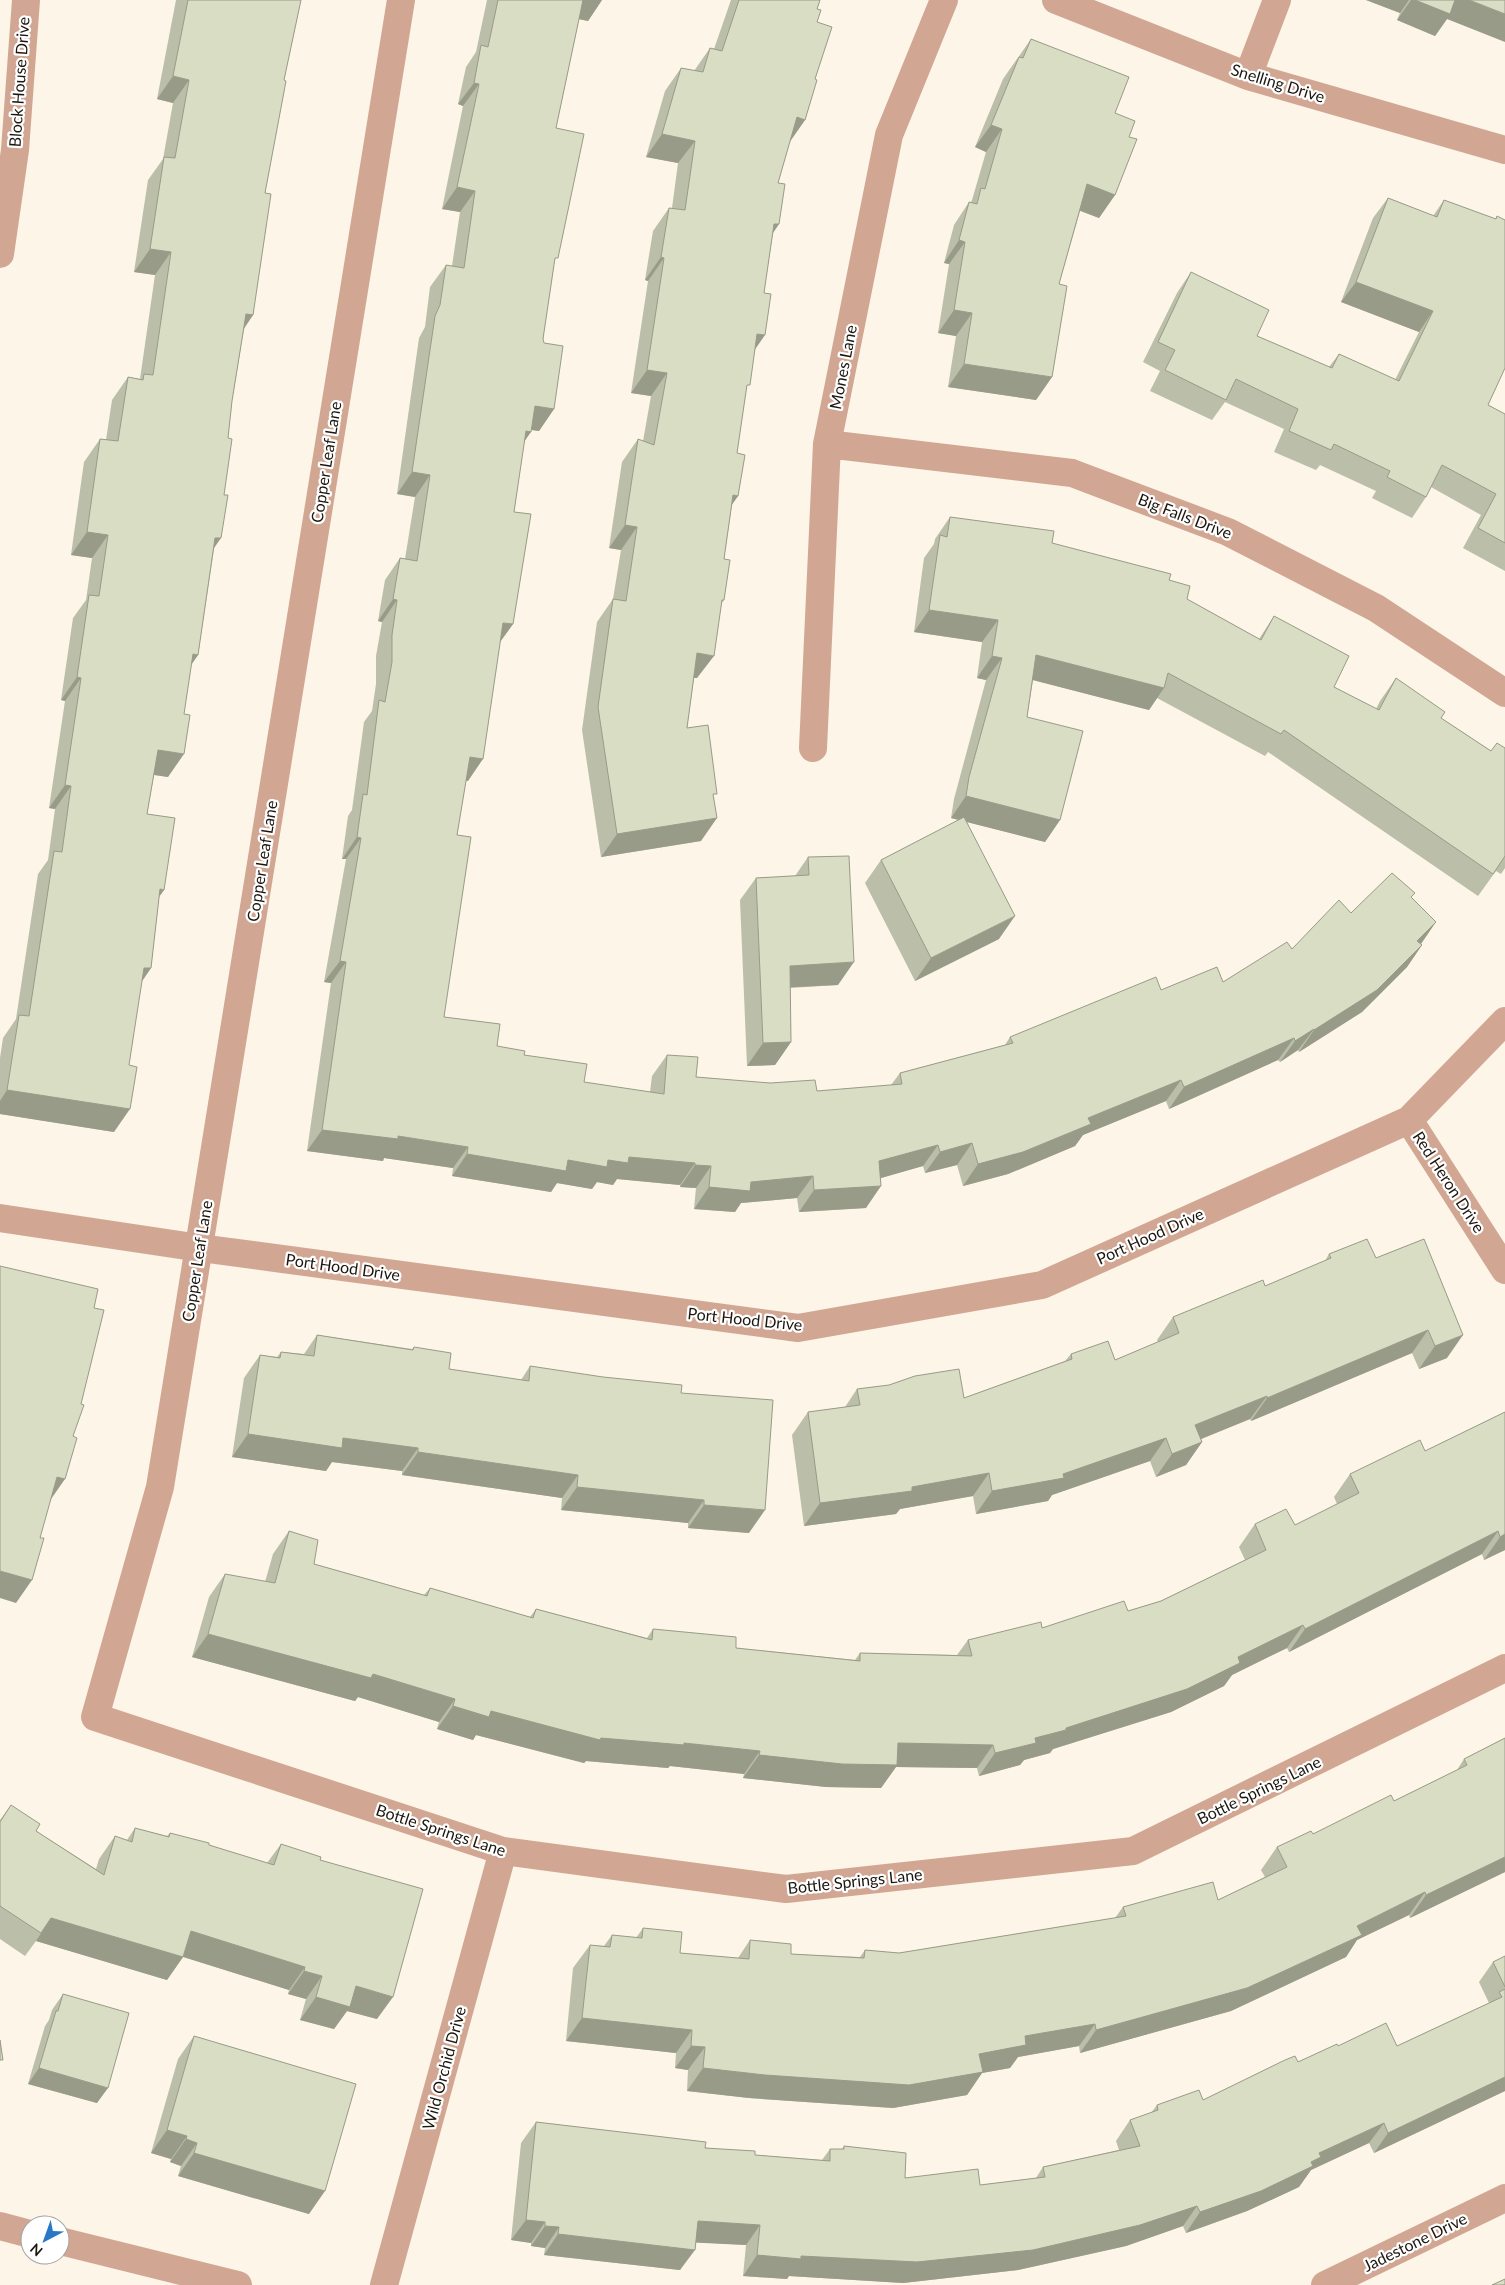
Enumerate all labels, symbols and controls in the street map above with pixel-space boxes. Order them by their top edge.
street label: Block House Drive [4,16,33,148]
street label: Snelling Drive [1229,59,1327,106]
street label: Mones Lane [825,323,860,411]
street label: Copper Leaf Lane [307,400,344,524]
street label: Big Falls Drive [1136,489,1235,542]
street label: Copper Leaf Lane [243,799,280,923]
street label: Red Heron Drive [1410,1127,1489,1236]
street label: Copper Leaf Lane [178,1199,215,1323]
street label: Port Hood Drive [1093,1203,1206,1268]
street label: Port Hood Drive [285,1249,401,1284]
street label: Port Hood Drive [687,1303,803,1334]
street label: Bottle Springs Lane [1194,1751,1324,1828]
street label: Bottle Springs Lane [374,1800,508,1859]
street label: Bottle Springs Lane [787,1864,923,1897]
street label: Wild Orchid Drive [418,2004,469,2132]
street label: Jadestone Drive [1360,2208,1470,2275]
north arrow [20,2215,70,2265]
text: N [26,2240,46,2260]

